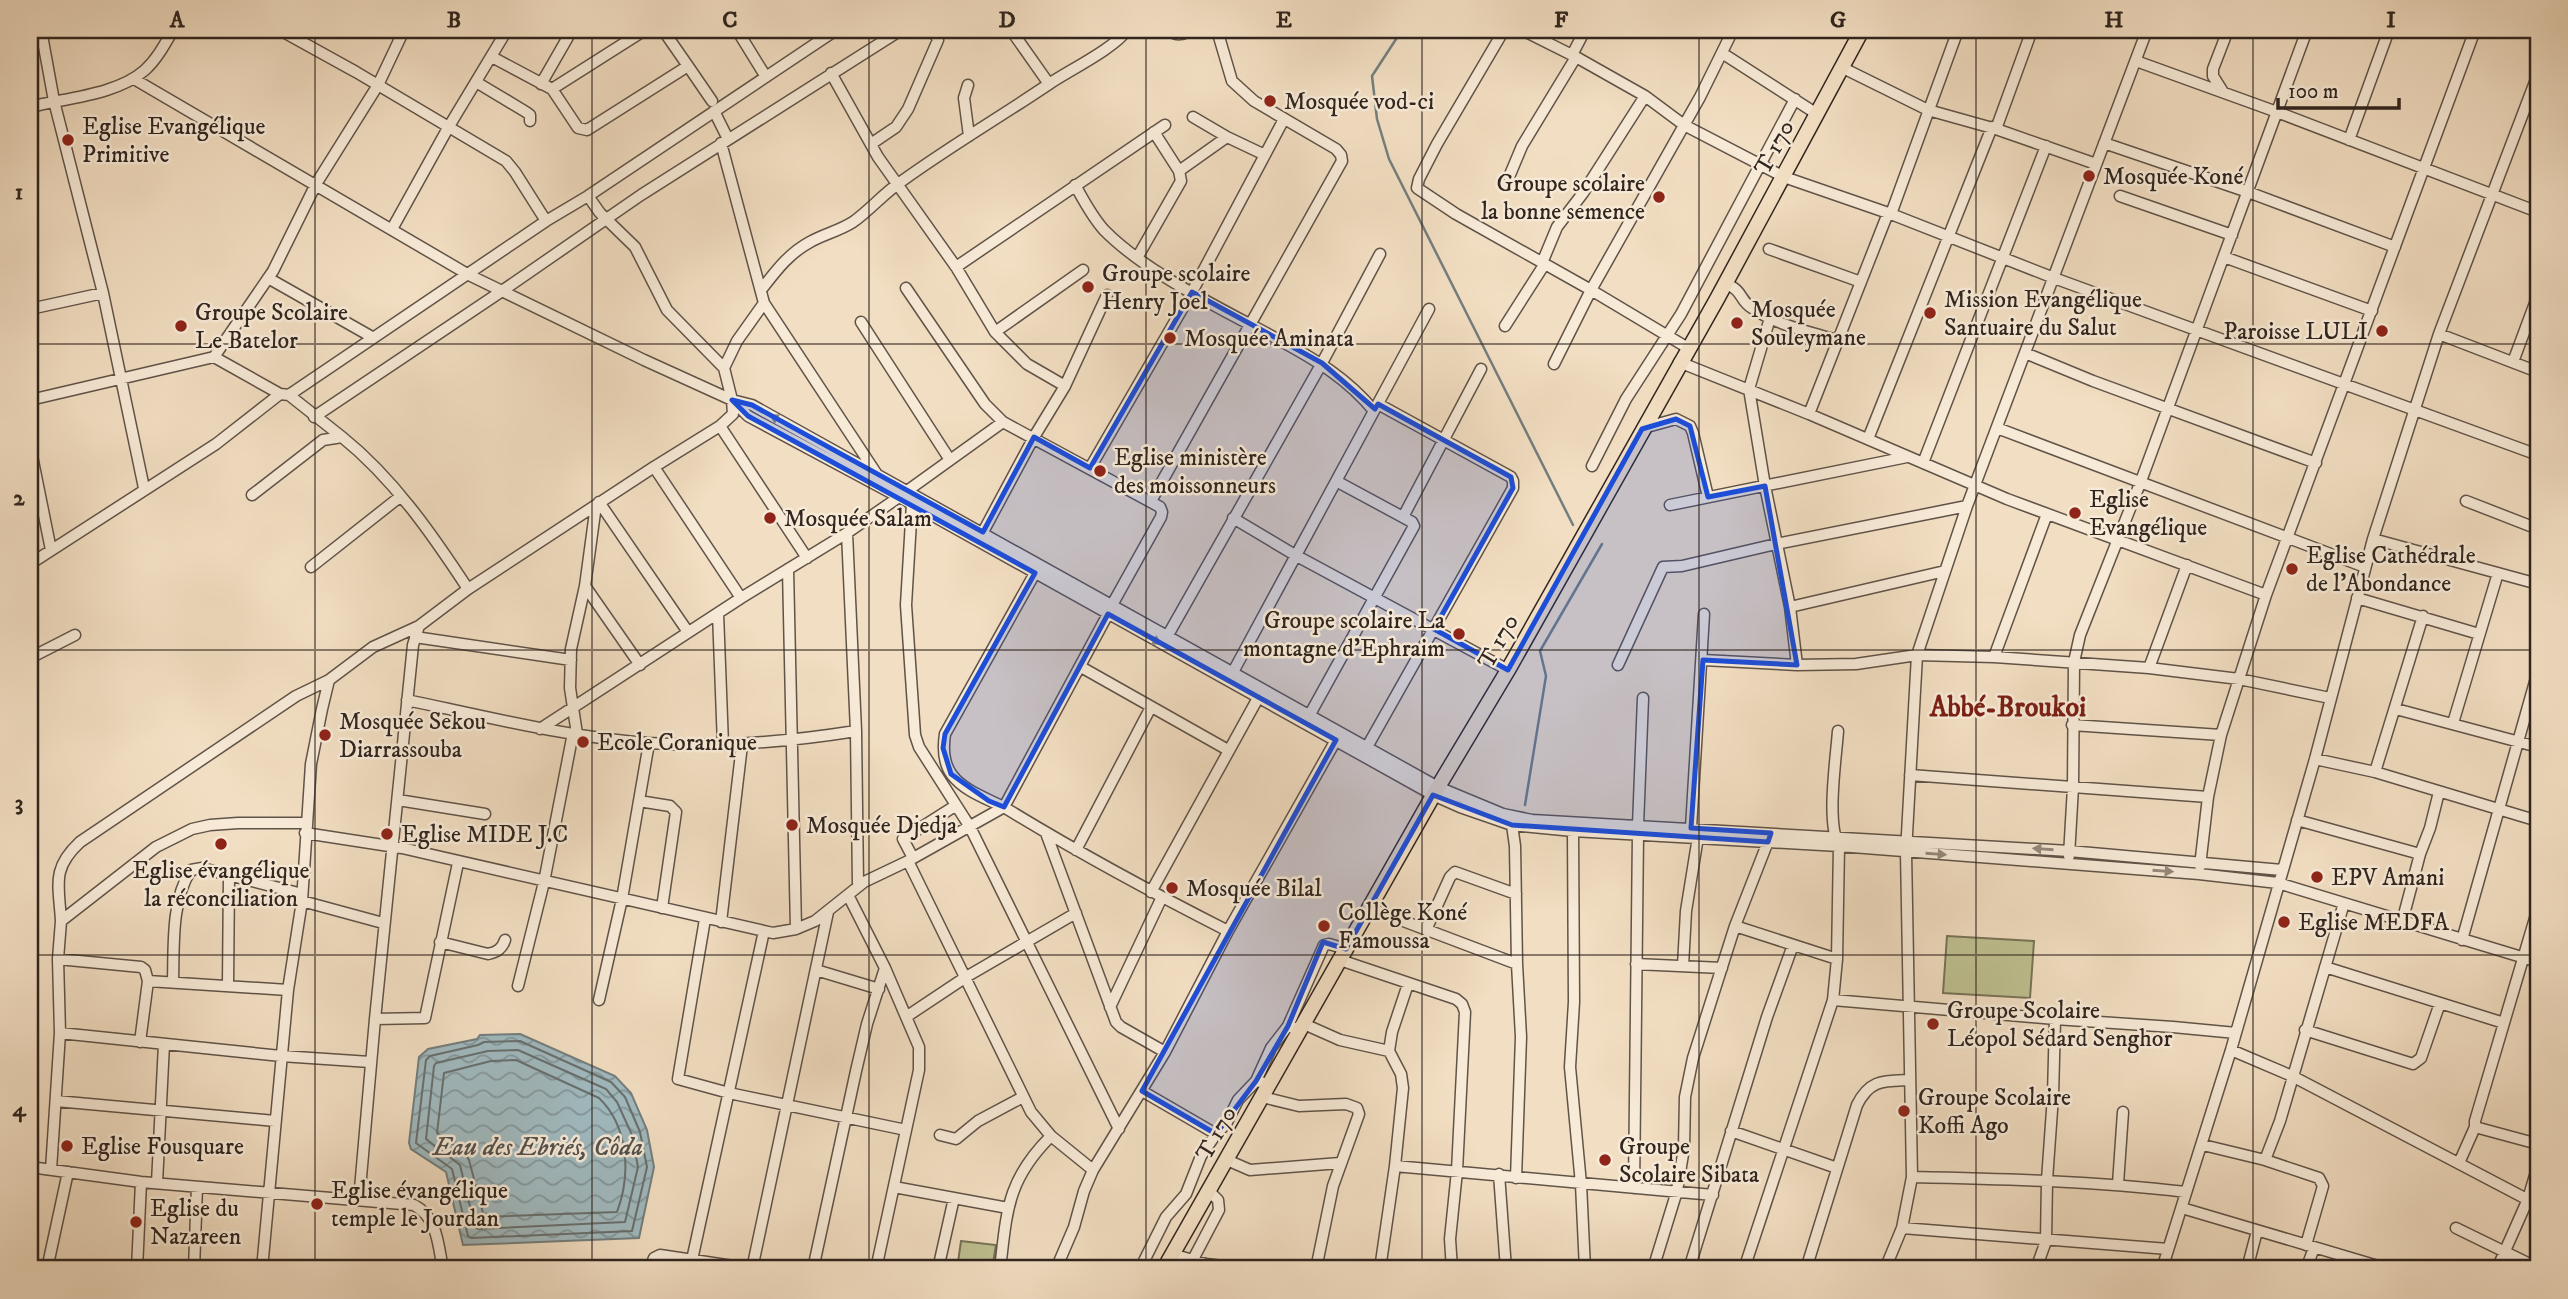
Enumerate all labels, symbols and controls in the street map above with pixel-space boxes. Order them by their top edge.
text: A [169,6,186,35]
text: B [447,6,461,35]
text: C [722,6,738,35]
text: D [998,6,1016,35]
text: E [1276,6,1292,35]
text: F [1554,6,1569,35]
text: G [1830,6,1846,35]
text: H [2104,6,2124,35]
text: I [2386,6,2396,35]
scale bar [2278,66,2398,110]
text: 100 m [2288,79,2339,105]
place label: Mosquée vod-ci [1284,87,1434,117]
marker: Mosquée vod-ci [1262,93,1278,109]
place label: Eglise Evangélique Primitive [82,112,265,170]
street label: T 170 [1748,115,1802,180]
marker: Eglise Evangélique Primitive [60,132,76,148]
place label: Mosquée Koné [2103,162,2244,192]
marker: Mosquée Koné [2081,168,2097,184]
place label: Groupe scolaire la bonne semence [1481,169,1645,227]
text: 1 [15,178,23,207]
marker: Groupe scolaire la bonne semence [1651,189,1667,205]
place label: Groupe scolaire Henry Joel [1102,259,1251,317]
marker: Groupe scolaire Henry Joel [1080,279,1096,295]
place label: Mission Evangélique Santuaire du Salut [1944,285,2142,343]
place label: Mosquée Souleymane [1751,295,1866,353]
place label: Groupe Scolaire Le Batelor [195,298,348,356]
marker: Mission Evangélique Santuaire du Salut [1922,305,1938,321]
marker: Mosquée Souleymane [1729,315,1745,331]
place label: Paroisse LULI [2223,317,2368,347]
marker: Groupe Scolaire Le Batelor [173,318,189,334]
marker: Paroisse LULI [2374,323,2390,339]
place label: Mosquée Aminata [1184,324,1355,354]
marker: Mosquée Aminata [1162,330,1178,346]
one-way arrow [769,414,789,426]
place label: Eglise ministère des moissonneurs [1114,443,1276,501]
marker: Eglise ministère des moissonneurs [1092,463,1108,479]
text: 2 [13,484,25,513]
place label: Eglise Evangélique [2089,485,2207,543]
place label: Mosquée Salam [784,504,932,534]
marker: Eglise Evangélique [2067,505,2083,521]
marker: Mosquée Salam [762,510,778,526]
place label: Eglise Cathédrale de l'Abondance [2306,541,2476,599]
marker: Eglise Cathédrale de l'Abondance [2284,561,2300,577]
place label: Groupe scolaire La montagne d'Ephraim [1243,606,1446,664]
street label: T 170 [1472,609,1526,674]
marker: Groupe scolaire La montagne d'Ephraim [1451,626,1467,642]
one-way arrow [1143,633,1162,645]
district label: Abbé-Broukoi [1929,690,2086,725]
place label: Mosquée Sekou Diarrassouba [339,707,486,765]
marker: Mosquée Sekou Diarrassouba [317,727,333,743]
place label: Ecole Coranique [597,728,757,758]
marker: Ecole Coranique [575,734,591,750]
text: 3 [15,789,23,818]
place label: Mosquée Djedja [806,811,958,841]
marker: Mosquée Djedja [784,817,800,833]
place label: Eglise MIDE J.C [401,820,568,850]
marker: Eglise MIDE J.C [379,826,395,842]
marker: Eglise évangélique la réconciliation [213,836,229,852]
one-way arrow [2032,844,2054,855]
one-way arrow [1925,849,1947,860]
place label: Eglise évangélique la réconciliation [133,856,309,914]
place label: EPV Amani [2331,863,2445,893]
one-way arrow [2152,866,2174,877]
marker: EPV Amani [2309,869,2325,885]
place label: Mosquée Bilal [1186,874,1322,904]
marker: Mosquée Bilal [1164,880,1180,896]
place label: Collège Koné Famoussa [1338,898,1467,956]
place label: Eglise MEDFA [2298,908,2450,938]
marker: Eglise MEDFA [2276,914,2292,930]
marker: Collège Koné Famoussa [1316,918,1332,934]
place label: Groupe Scolaire Léopol Sédard Senghor [1947,996,2172,1054]
marker: Groupe Scolaire Léopol Sédard Senghor [1925,1016,1941,1032]
place label: Groupe Scolaire Koffi Ago [1918,1083,2071,1141]
text: 4 [12,1095,27,1124]
street label: T 170 [1190,1101,1244,1166]
marker: Groupe Scolaire Koffi Ago [1896,1103,1912,1119]
water label: Eau des Ebriés, Côda [431,1131,643,1164]
place label: Eglise Fousquare [81,1132,244,1162]
place label: Groupe Scolaire Sibata [1619,1132,1760,1190]
marker: Eglise Fousquare [59,1138,75,1154]
marker: Groupe Scolaire Sibata [1597,1152,1613,1168]
place label: Eglise évangélique temple le Jourdan [331,1176,508,1234]
place label: Eglise du Nazareen [150,1194,242,1252]
marker: Eglise évangélique temple le Jourdan [309,1196,325,1212]
marker: Eglise du Nazareen [128,1214,144,1230]

